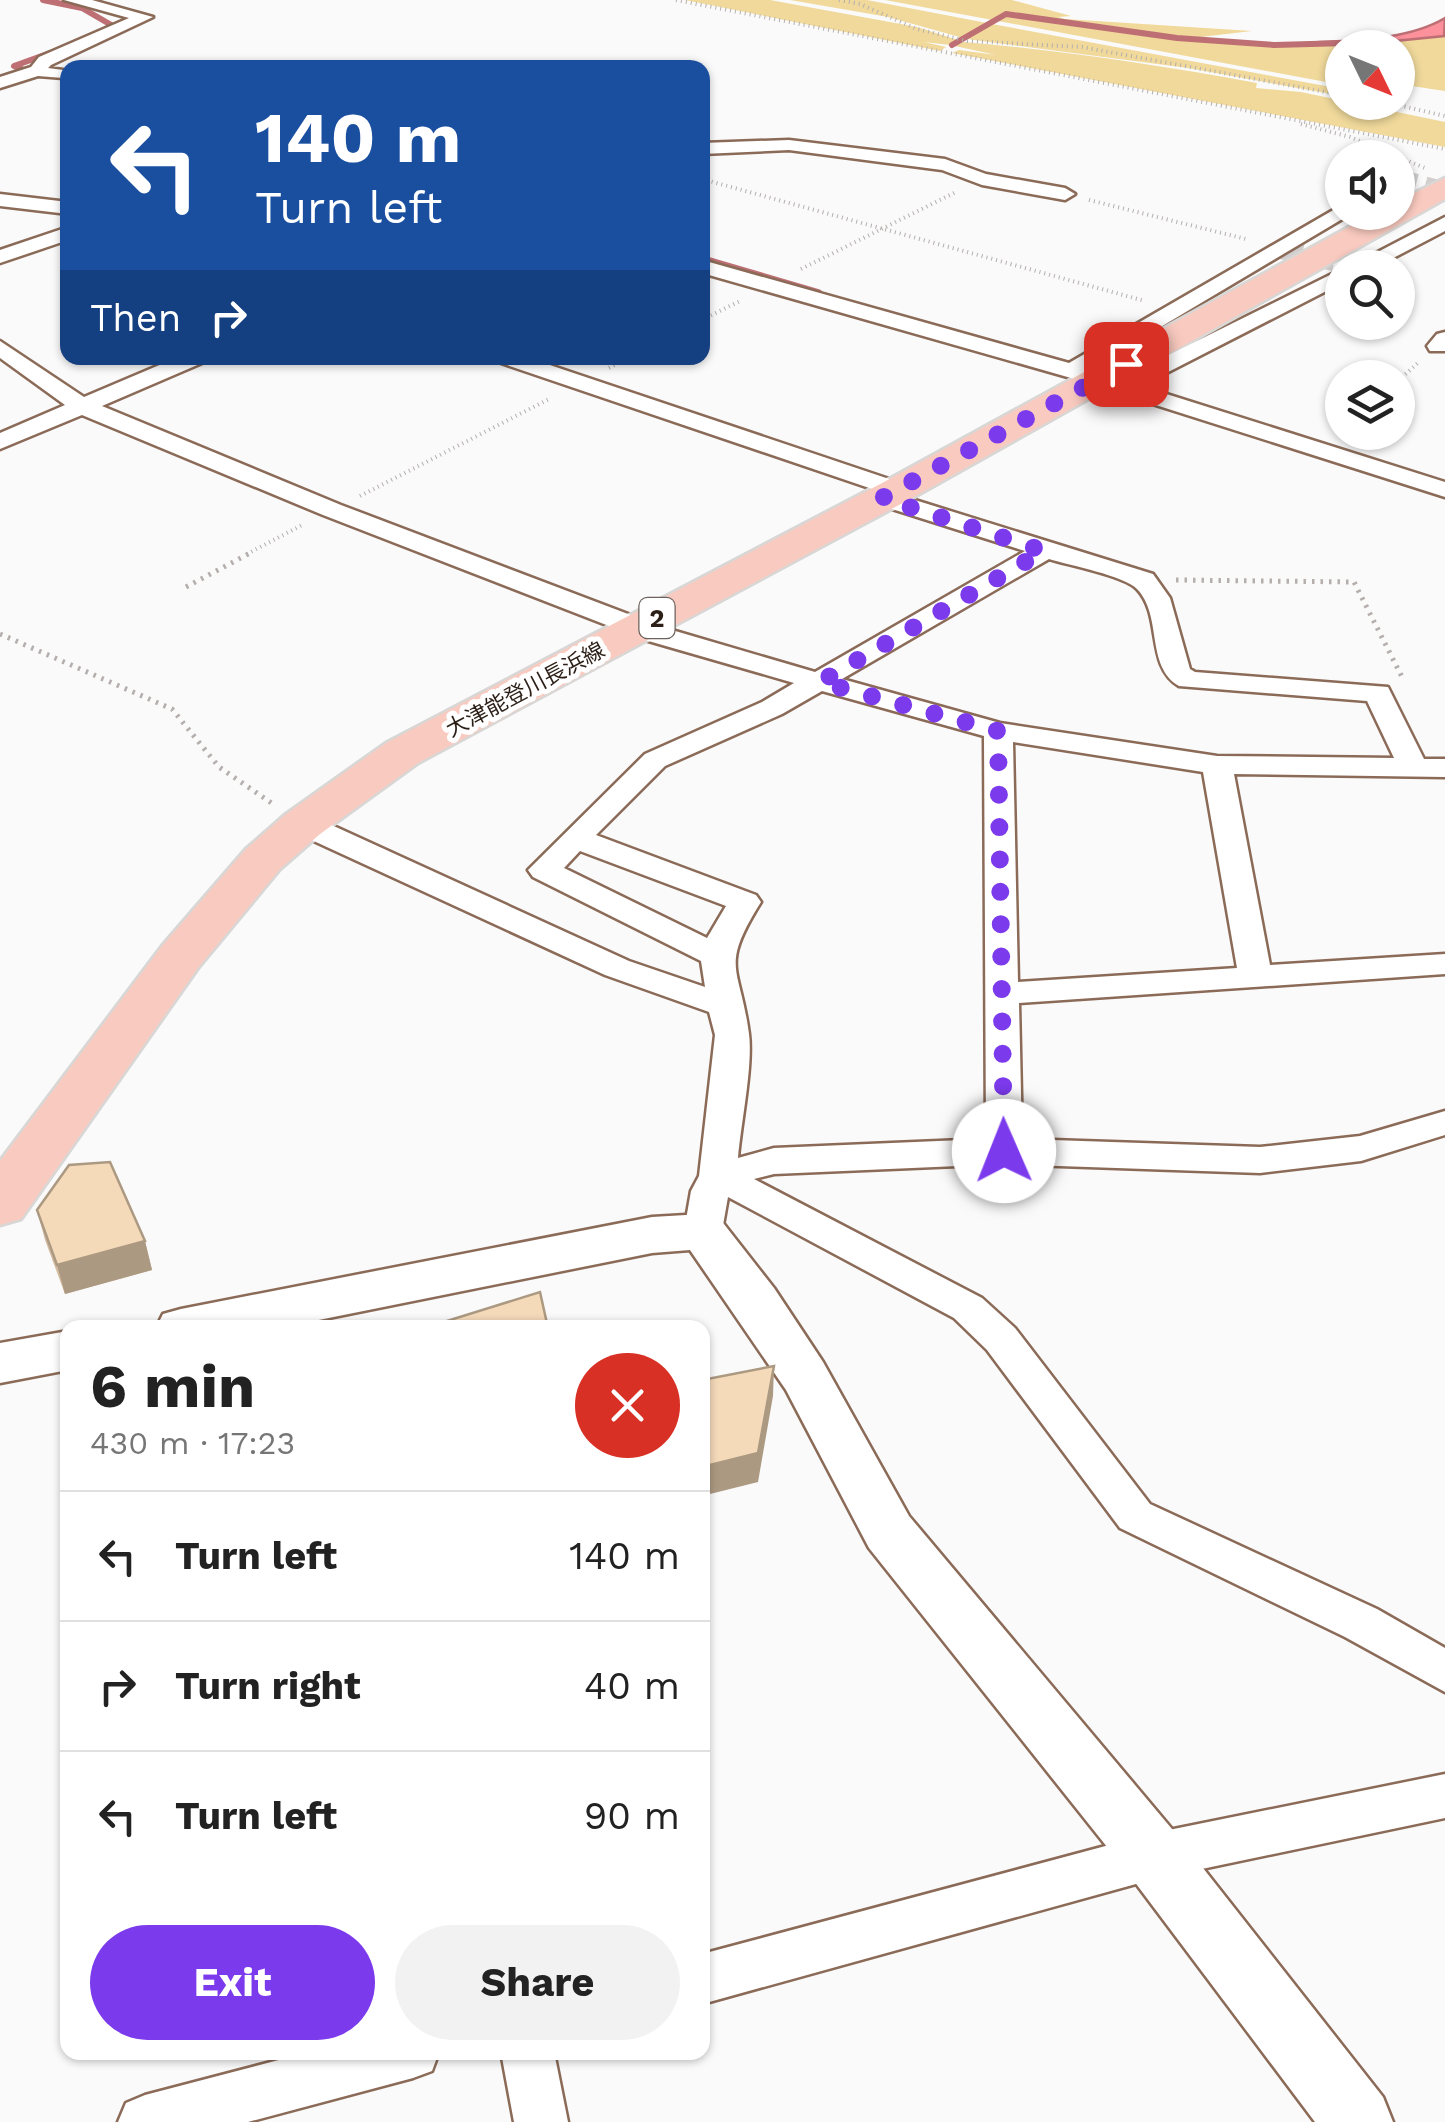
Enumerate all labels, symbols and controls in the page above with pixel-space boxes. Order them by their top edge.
north arrow [1325,30,1415,120]
map controls [1325,30,1415,450]
text: 140 m [255,97,461,179]
icon: left [90,100,220,230]
button: sound [1325,140,1415,230]
text: Turn left [255,181,442,234]
button: search [1325,250,1415,340]
icon: right [201,290,256,345]
text: Then [90,296,181,340]
pin [1084,322,1169,407]
icon: arrive [1099,337,1154,392]
button: layers [1325,360,1415,450]
road number: 2 [640,598,674,638]
street label: 大津能登川長浜線 [442,637,609,742]
position arrow [952,1099,1056,1203]
text: 6 min [90,1351,255,1422]
button: close [575,1353,680,1458]
text: 430 m · 17:23 [90,1424,295,1462]
icon: left [90,1529,145,1584]
text: Turn left [175,1534,337,1578]
text: 140 m [569,1534,680,1578]
icon: right [90,1659,145,1714]
text: Turn right [175,1664,361,1708]
text: 40 m [584,1664,680,1708]
icon: left [90,1789,145,1844]
text: Turn left [175,1794,337,1838]
text: 90 m [584,1794,680,1838]
button: Exit [90,1925,375,2040]
button: Share [395,1925,680,2040]

